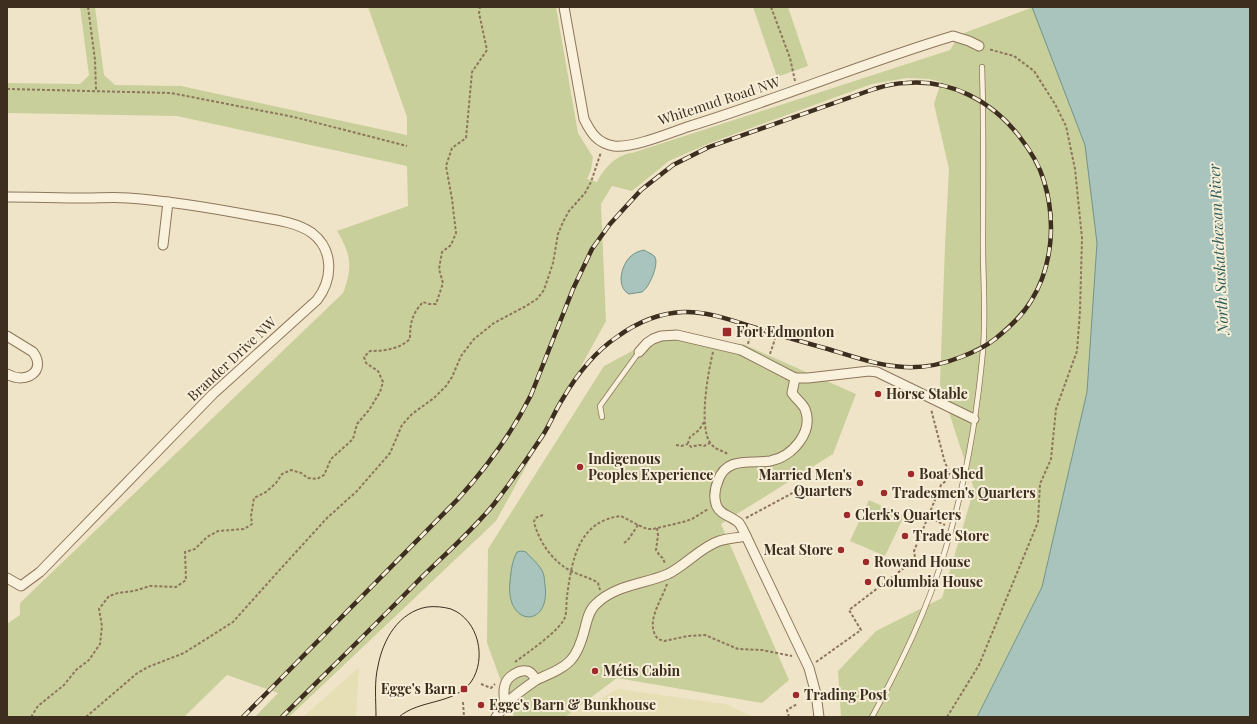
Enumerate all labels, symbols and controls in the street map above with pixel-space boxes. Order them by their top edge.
street label: Whitemud Road NW [655,72,782,129]
water label: North Saskatchewan River [1204,163,1233,337]
street label: Brander Drive NW [183,312,280,405]
place label: Fort Edmonton [736,322,835,341]
marker: Fort Edmonton [721,326,733,338]
place label: Horse Stable [886,384,968,403]
marker: Horse Stable [873,389,883,399]
place label: Indigenous Peoples Experience [588,449,713,484]
marker: Indigenous Peoples Experience [575,462,585,472]
place label: Boat Shed [919,464,984,483]
place label: Married Men's Quarters [758,465,852,500]
marker: Boat Shed [906,469,916,479]
marker: Married Men's Quarters [855,478,865,488]
place label: Tradesmen's Quarters [892,483,1036,502]
marker: Tradesmen's Quarters [879,488,889,498]
place label: Clerk's Quarters [855,505,961,524]
marker: Clerk's Quarters [842,510,852,520]
place label: Trade Store [913,526,989,545]
marker: Trade Store [900,531,910,541]
place label: Meat Store [764,540,833,559]
marker: Meat Store [836,545,846,555]
place label: Rowand House [874,552,971,571]
marker: Rowand House [861,557,871,567]
place label: Columbia House [876,572,983,591]
marker: Columbia House [863,577,873,587]
place label: Métis Cabin [603,661,681,680]
marker: Métis Cabin [590,666,600,676]
place label: Egge's Barn [381,679,456,698]
marker: Egge's Barn [459,684,469,694]
place label: Trading Post [804,685,888,704]
marker: Trading Post [791,690,801,700]
place label: Egge's Barn & Bunkhouse [489,695,656,714]
marker: Egge's Barn & Bunkhouse [476,700,486,710]

